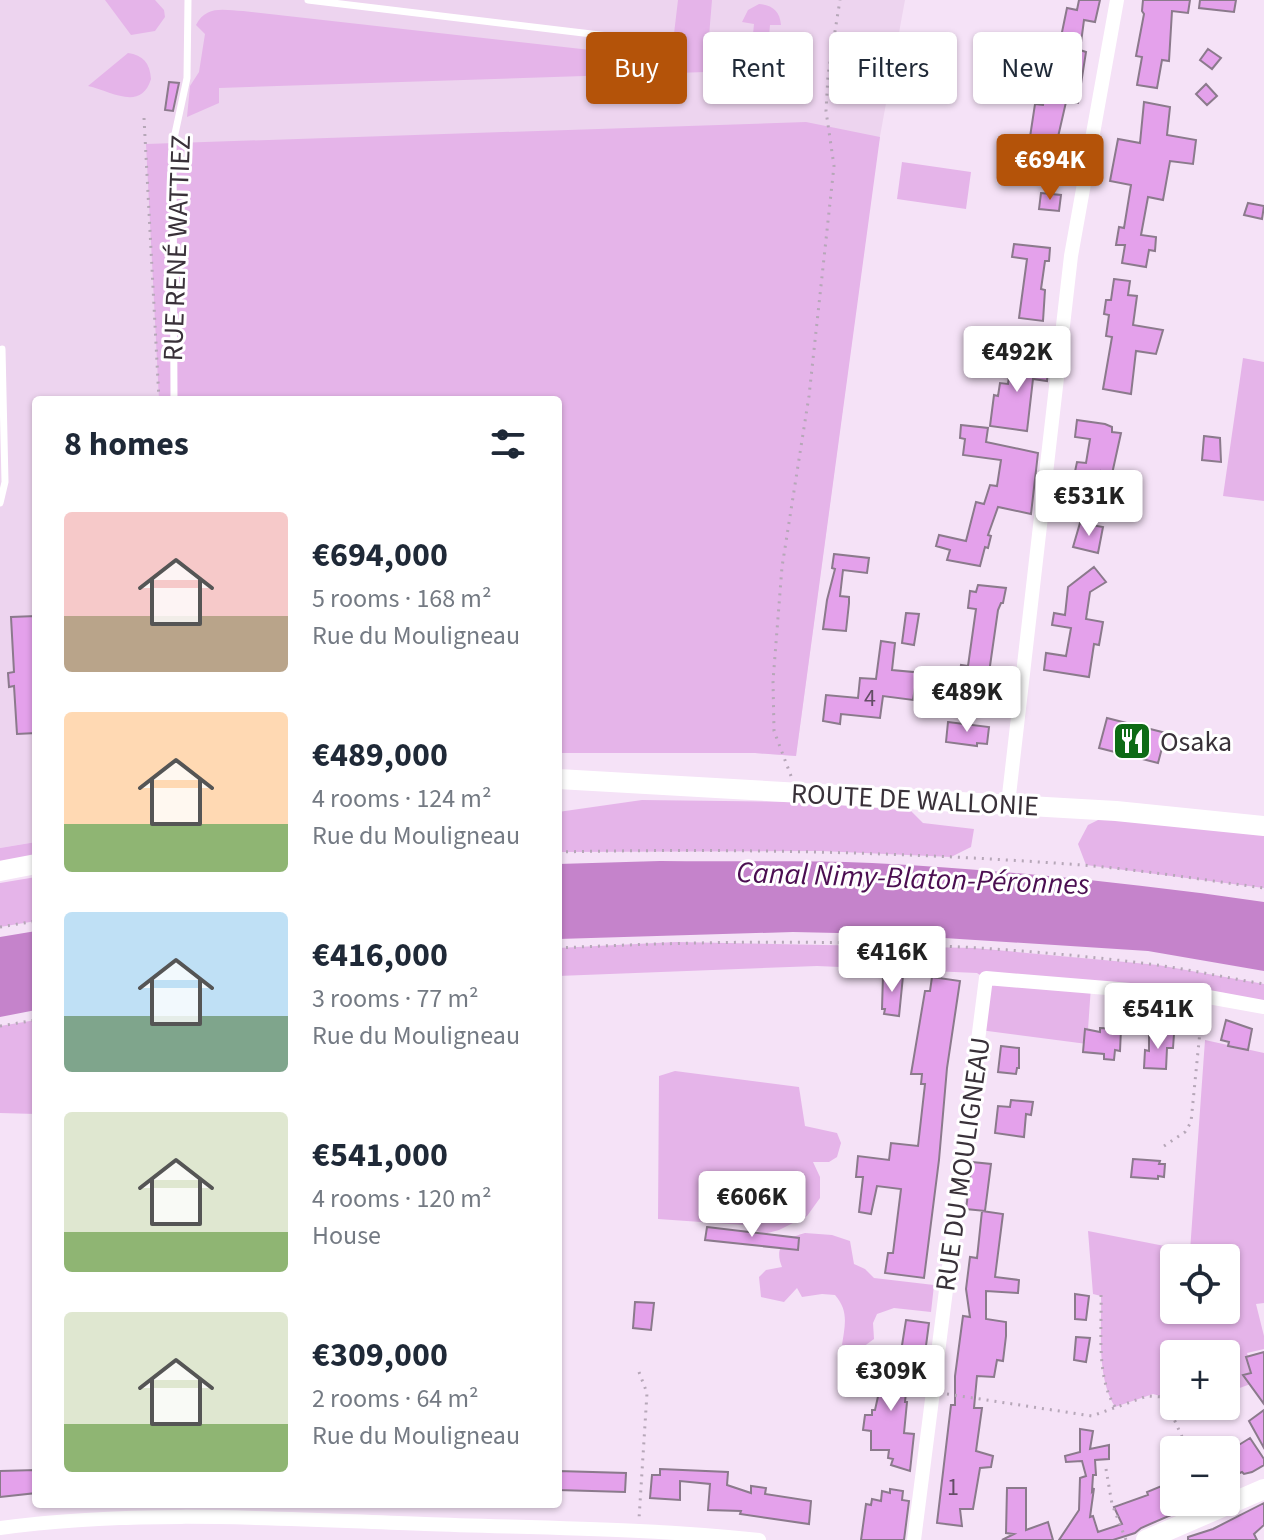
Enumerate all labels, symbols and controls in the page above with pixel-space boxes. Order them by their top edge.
chip: Buy [586,32,687,104]
chip: Rent [703,32,813,104]
chip: Filters [829,32,957,104]
chip: New [973,32,1082,104]
street label: RUE RENÉ WATTIEZ [153,134,201,362]
pin: €694K [994,134,1106,202]
text: €694K [1015,141,1085,178]
pin: €492K [961,326,1073,394]
text: €492K [982,333,1052,370]
text: 8 homes [64,420,189,469]
icon: filters [486,422,530,466]
pin: €531K [1033,470,1145,538]
text: €531K [1054,477,1124,514]
text: €694,000 [312,531,448,580]
icon: home [128,544,224,640]
text: 5 rooms · 168 m² [312,580,491,617]
text: Rue du Mouligneau [312,617,520,654]
pin: €489K [911,666,1023,734]
text: €489K [932,673,1002,710]
house number: 4 [864,681,876,716]
restaurant icon: Osaka [1111,720,1153,762]
place label: Osaka [1160,722,1232,762]
text: €489,000 [312,731,448,780]
icon: home [128,744,224,840]
street label: ROUTE DE WALLONIE [790,774,1040,826]
text: 4 rooms · 124 m² [312,780,491,817]
text: Rue du Mouligneau [312,817,520,854]
water label: Canal Nimy-Blaton-Péronnes [735,851,1090,906]
pin: €416K [836,926,948,994]
text: €416,000 [312,931,448,980]
text: €416K [857,933,927,970]
icon: home [128,944,224,1040]
text: 3 rooms · 77 m² [312,980,479,1017]
pin: €541K [1102,983,1214,1051]
text: €541K [1123,990,1193,1027]
text: Rue du Mouligneau [312,1017,520,1054]
street label: RUE DU MOULIGNEAU [925,1035,1001,1294]
text: €541,000 [312,1131,448,1180]
icon: home [128,1144,224,1240]
pin: €606K [696,1171,808,1239]
text: €606K [717,1178,787,1215]
text: 4 rooms · 120 m² [312,1180,491,1217]
text: House [312,1217,381,1254]
map controls [1160,1244,1240,1516]
button: locate [1160,1244,1240,1324]
text: €309,000 [312,1331,448,1380]
button: + [1160,1340,1240,1420]
icon: home [128,1344,224,1440]
pin: €309K [835,1345,947,1413]
text: €309K [856,1352,926,1389]
text: 2 rooms · 64 m² [312,1380,479,1417]
text: Rue du Mouligneau [312,1417,520,1454]
button: − [1160,1436,1240,1516]
house number: 1 [947,1470,959,1505]

